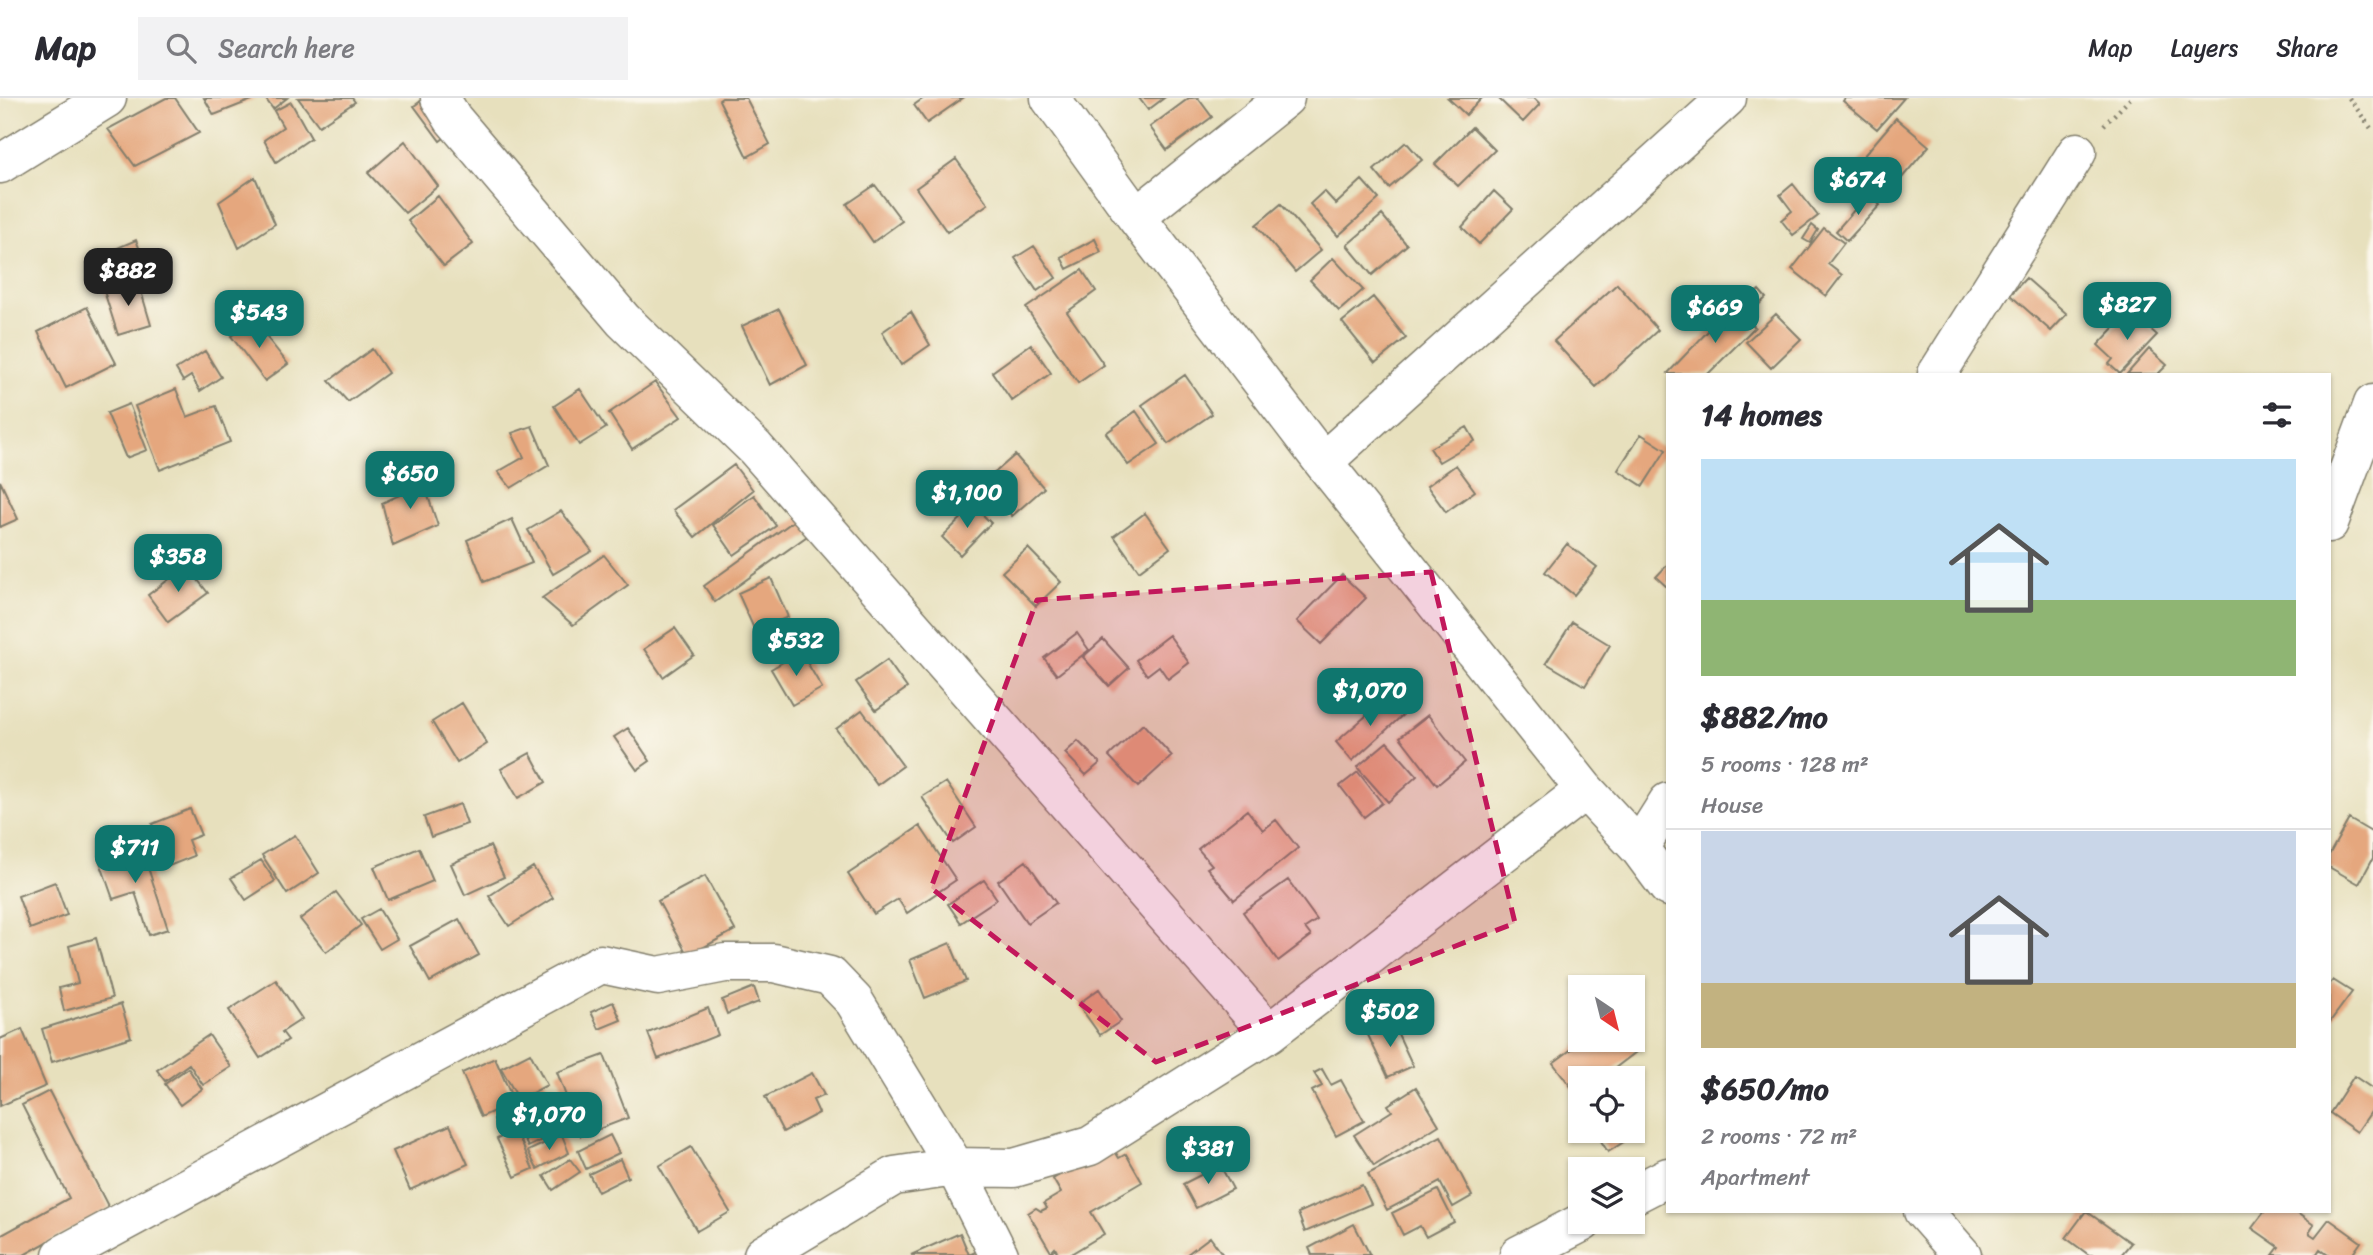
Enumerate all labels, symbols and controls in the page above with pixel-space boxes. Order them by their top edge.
search box [138,17,628,80]
text: Map [35,19,96,77]
text: Search here [218,25,355,71]
text: Map [2088,27,2133,69]
text: Layers [2171,27,2238,69]
text: Share [2276,27,2338,69]
icon: search [162,29,200,67]
pin: $674 [1817,158,1899,217]
text: $674 [1830,159,1886,200]
pin: $882 [87,248,169,308]
text: $882 [100,250,156,291]
pin: $827 [2086,282,2168,342]
text: $827 [2099,284,2155,325]
pin: $669 [1674,286,1756,345]
text: $669 [1687,287,1743,328]
pin: $543 [218,290,300,350]
text: $543 [231,292,287,333]
text: 14 homes [1701,388,1822,442]
icon: filters [2258,396,2296,434]
pin: $650 [369,452,451,511]
text: $650 [381,453,439,494]
pin: $1,100 [910,470,1024,530]
text: $1,100 [932,472,1002,513]
icon: home [1936,505,2062,631]
pin: $358 [137,534,219,594]
text: $358 [150,536,206,577]
pin: $532 [755,618,837,678]
text: $532 [768,620,824,661]
pin: $1,070 [1313,668,1427,728]
text: $1,070 [1333,670,1407,711]
text: $882/mo [1701,690,1828,744]
text: 5 rooms · 128 m² [1701,744,1869,785]
text: House [1701,785,1763,826]
pin: $711 [94,826,176,885]
text: $711 [111,827,159,868]
icon: home [1936,877,2062,1003]
north arrow [1568,975,1645,1052]
map controls [1568,975,1645,1234]
pin: $502 [1349,990,1431,1049]
text: $502 [1361,991,1419,1032]
text: $650/mo [1701,1062,1829,1116]
button: locate [1568,1066,1645,1143]
pin: $1,070 [492,1093,606,1152]
text: $1,070 [512,1094,586,1135]
text: 2 rooms · 72 m² [1701,1116,1857,1157]
pin: $381 [1167,1126,1249,1186]
text: $381 [1182,1128,1234,1169]
button: layers [1568,1157,1645,1234]
text: Apartment [1701,1157,1810,1198]

